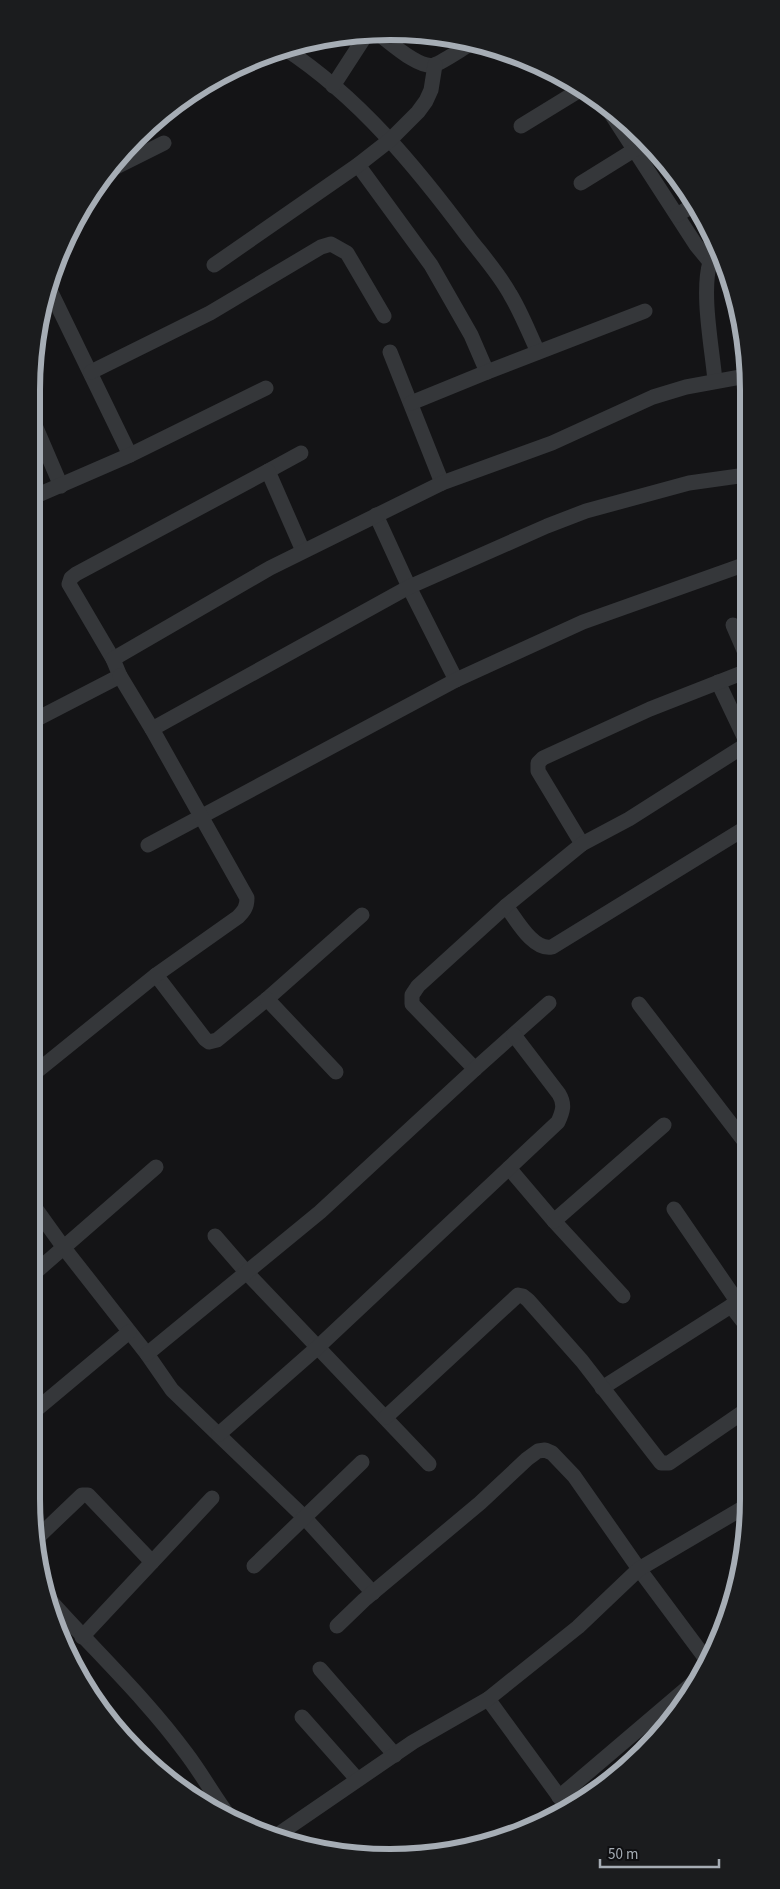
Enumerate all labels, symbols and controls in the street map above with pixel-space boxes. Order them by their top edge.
scale bar [600,1836,719,1868]
text: 50 m [608,1844,638,1865]

